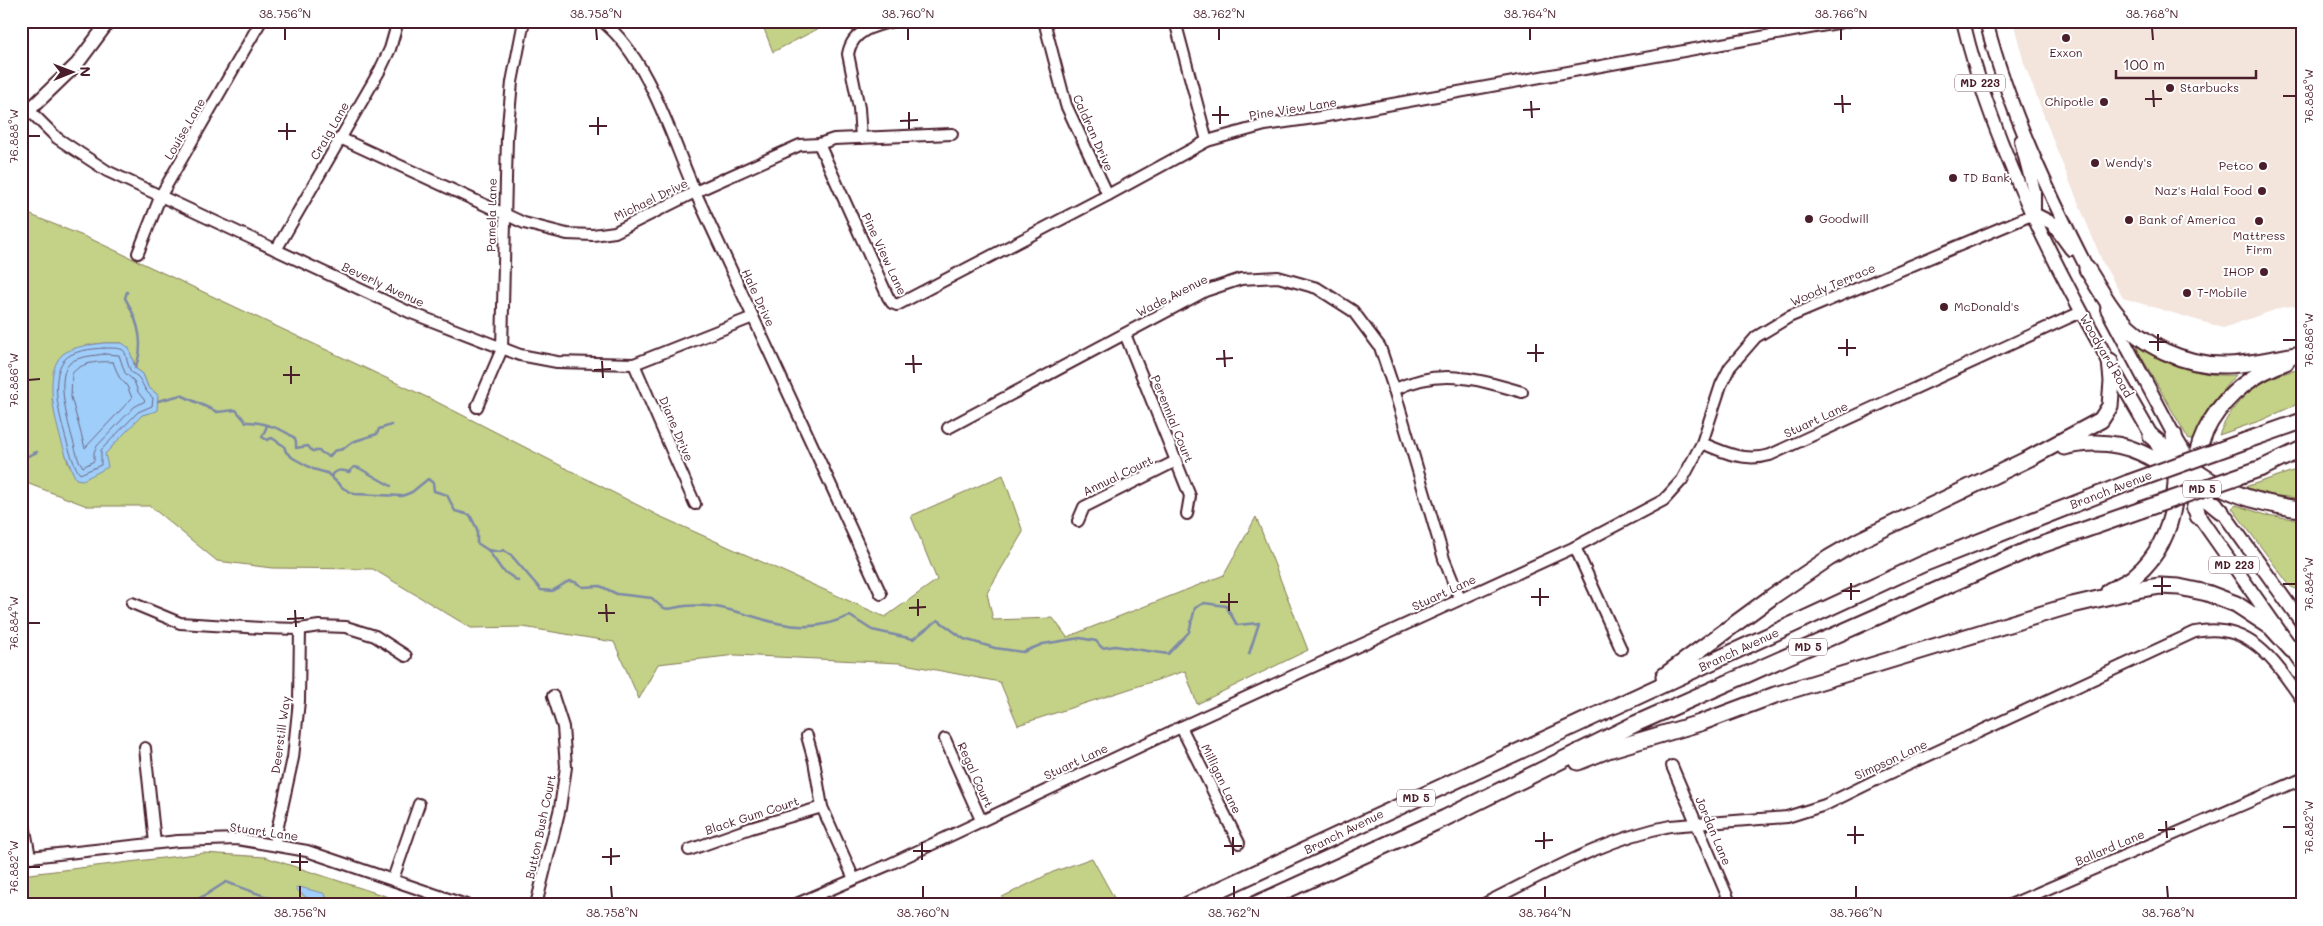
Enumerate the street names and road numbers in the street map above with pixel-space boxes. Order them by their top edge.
road number: MD 223 [1955,75,2005,92]
street label: Caldran Drive [1070,92,1118,173]
street label: Pine View Lane [1248,93,1338,123]
street label: Louise Lane [160,95,208,162]
street label: Craig Lane [306,99,352,162]
street label: Michael Drive [611,174,690,224]
street label: Pamela Lane [482,178,500,252]
street label: Pine View Lane [859,210,911,297]
street label: Beverly Avenue [340,258,427,310]
street label: Woody Terrace [1788,259,1877,309]
street label: Hale Drive [739,266,779,329]
street label: Wade Avenue [1133,270,1210,320]
street label: Woodyard Road [2077,311,2137,400]
street label: Perennial Court [1148,372,1198,465]
street label: Diane Drive [656,394,698,464]
street label: Stuart Lane [1781,397,1850,441]
street label: Annual Court [1080,451,1155,499]
street label: Branch Avenue [2067,466,2154,512]
road number: MD 5 [2183,480,2221,498]
road number: MD 223 [2209,556,2259,574]
street label: Stuart Lane [1409,570,1478,614]
street label: Branch Avenue [1696,624,1781,675]
road number: MD 5 [1789,638,1827,656]
street label: Deerstill Way [267,695,293,775]
street label: Simpson Lane [1852,735,1930,783]
street label: Regal Court [954,739,997,810]
street label: Stuart Lane [1041,739,1110,783]
street label: Milligan Lane [1198,741,1246,816]
street label: Button Bush Court [521,773,559,880]
road number: MD 5 [1397,790,1435,806]
street label: Black Gum Court [703,792,801,838]
street label: Jordan Lane [1692,794,1736,867]
street label: Branch Avenue [1301,805,1386,857]
street label: Stuart Lane [229,818,299,844]
street label: Ballard Lane [2073,825,2147,869]

